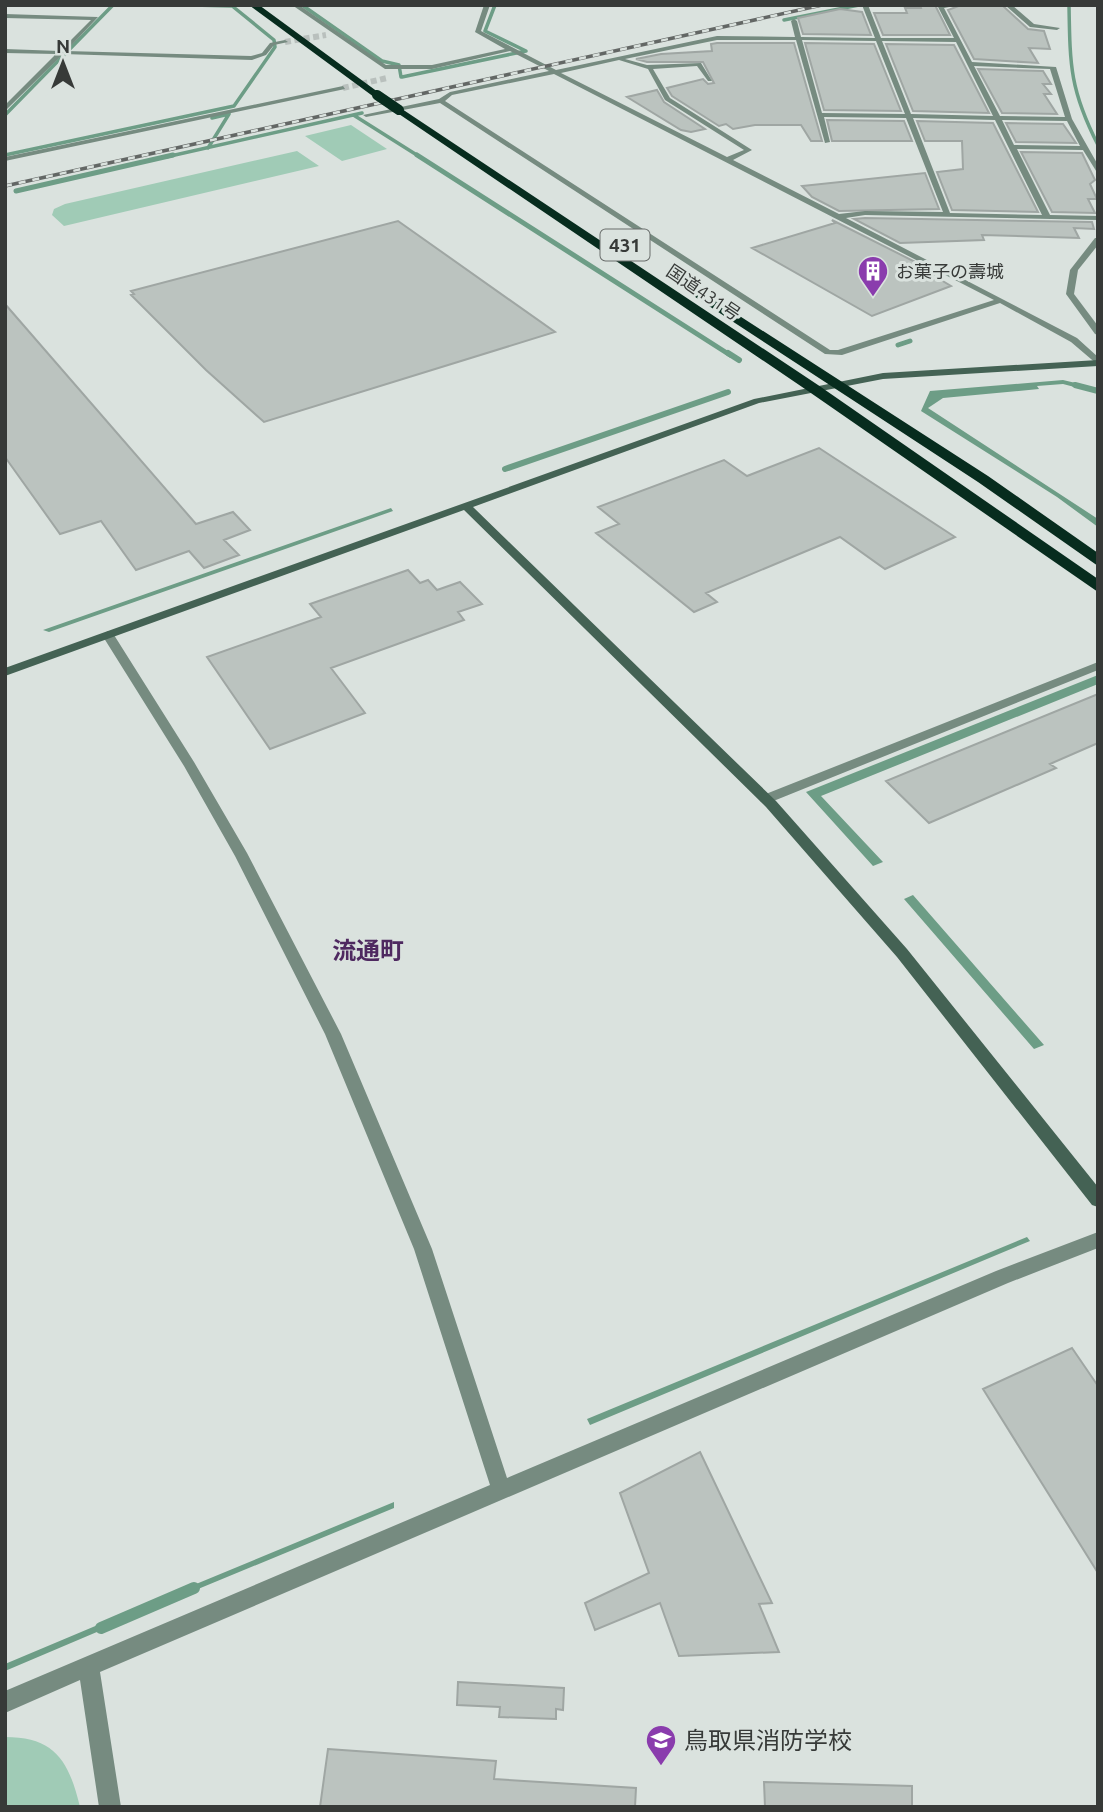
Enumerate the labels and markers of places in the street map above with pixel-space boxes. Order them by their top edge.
building icon: お菓子の壽城 [856,254,890,298]
place label: お菓子の壽城 [896,261,1004,281]
school or university icon: 鳥取県消防学校 [644,1723,678,1767]
place label: 鳥取県消防学校 [684,1727,852,1754]

